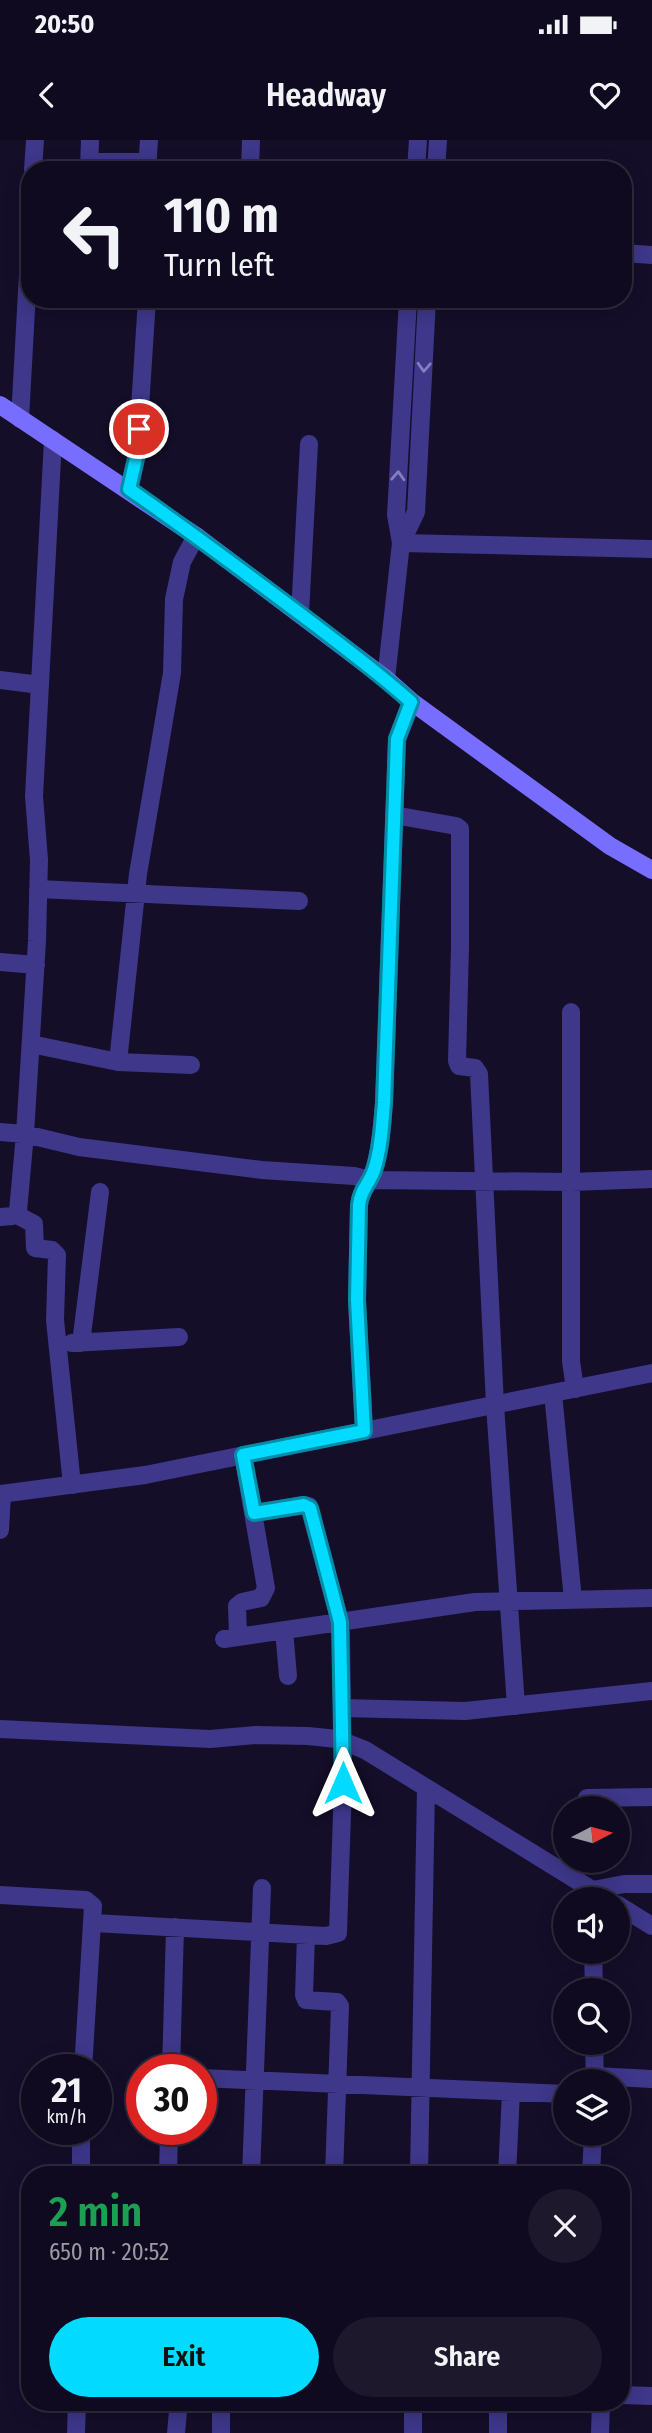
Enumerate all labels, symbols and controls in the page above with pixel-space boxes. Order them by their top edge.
text: 20:50 [35,9,94,40]
icon: back [28,76,66,114]
text: Headway [266,76,386,114]
icon: heart [586,76,624,114]
text: 110 m [164,186,279,245]
icon: left [49,189,140,280]
text: Turn left [164,246,274,284]
one-way arrow [417,362,432,373]
pin [109,399,169,459]
icon: arrive [120,410,158,448]
one-way arrow [390,470,405,481]
position arrow [306,1746,380,1820]
north arrow [553,1796,630,1872]
map controls [553,1796,630,2146]
button: sound [553,1887,630,1964]
button: search [553,1978,630,2055]
speed limit sign: 30 [126,2054,217,2145]
text: 21 [51,2069,82,2111]
button: layers [553,2069,630,2146]
text: km/h [46,2106,87,2128]
text: 2 min [49,2187,142,2237]
button: close [528,2189,602,2263]
text: 650 m · 20:52 [49,2238,169,2266]
button: Exit [49,2317,319,2397]
button: Share [333,2317,602,2397]

